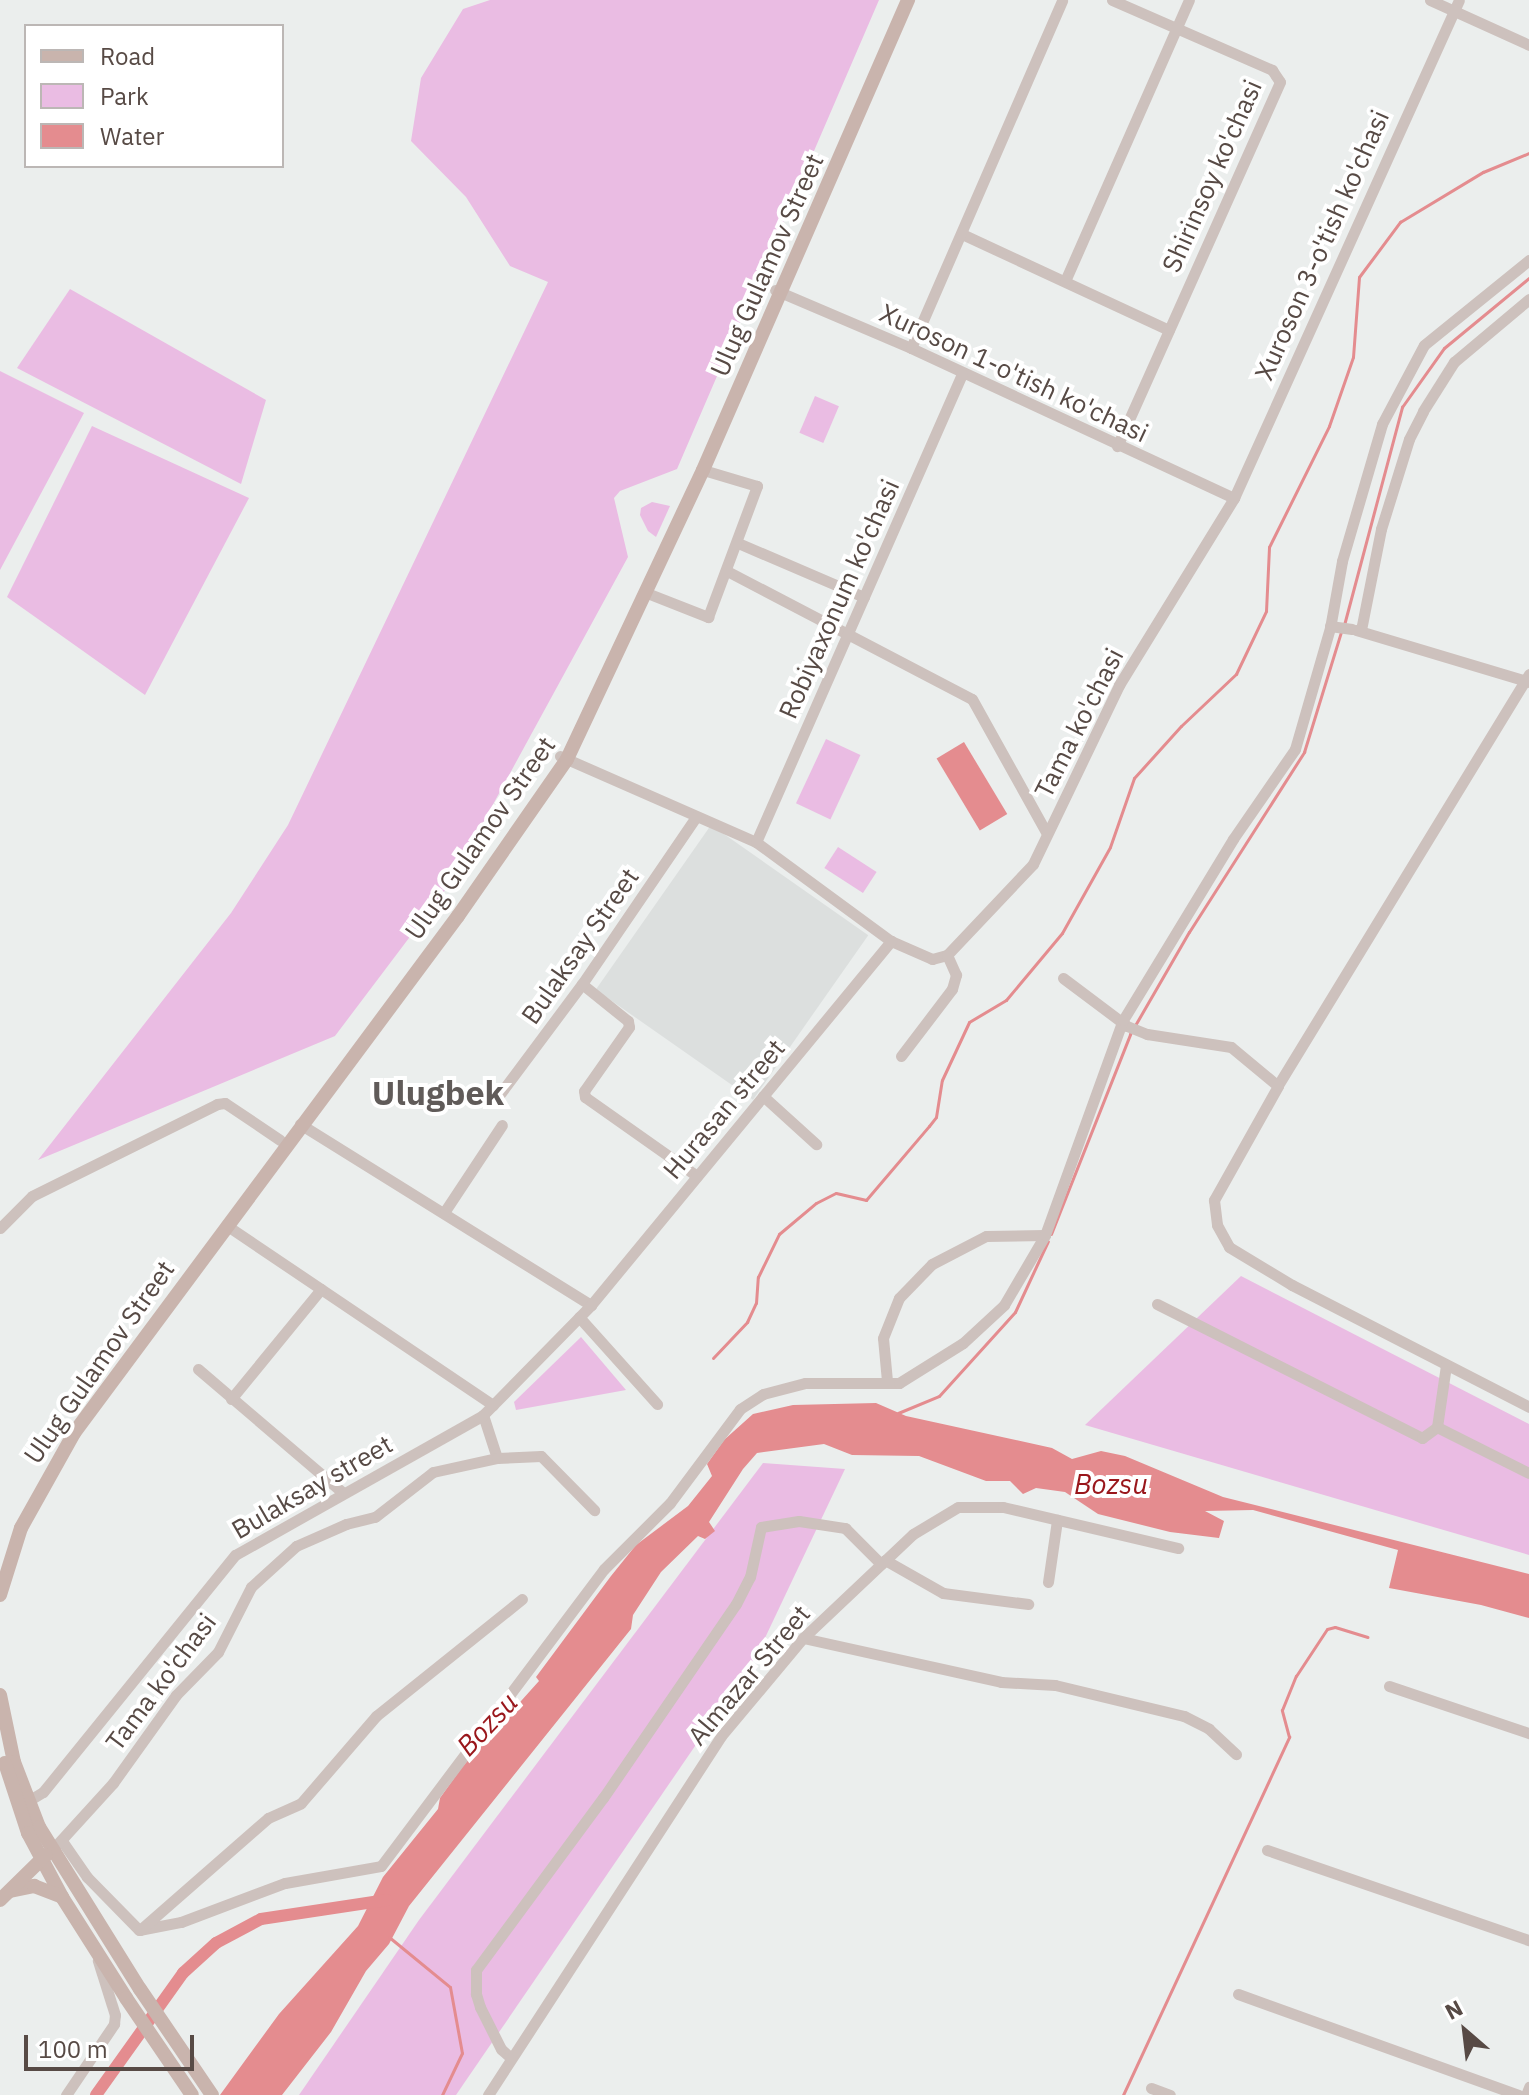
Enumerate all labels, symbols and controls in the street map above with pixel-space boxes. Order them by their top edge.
legend [24,24,284,168]
text: Road [100,40,155,72]
street label: Shirinsoy ko'chasi [1156,75,1268,277]
text: Park [100,80,149,112]
street label: Xuroson 3-o'tish ko'chasi [1248,105,1396,385]
text: Water [100,120,164,152]
street label: Ulug Gulamov Street [704,149,830,381]
street label: Хuroson 1-o'tish ko'chasi [875,297,1153,449]
street label: Robiyaxonum ko'chasi [772,475,906,723]
street label: Tama ko'chasi [1028,643,1130,803]
street label: Ulug Gulamov Street [398,731,562,945]
street label: Bulaksay Street [515,862,645,1030]
street label: Hurasan street [657,1033,791,1185]
district label: Ulugbek [372,1073,504,1113]
street label: Ulug Gulamov Street [17,1255,181,1469]
street label: Bulaksay street [226,1428,398,1546]
water label: Bozsu [1074,1467,1148,1501]
street label: Almazar Street [681,1599,817,1751]
street label: Tama ko'chasi [99,1607,223,1757]
water label: Bozsu [449,1685,525,1763]
north arrow [1425,1991,1505,2071]
text: N [1440,1993,1467,2026]
scale bar [28,2019,198,2069]
text: 100 m [38,2033,108,2065]

